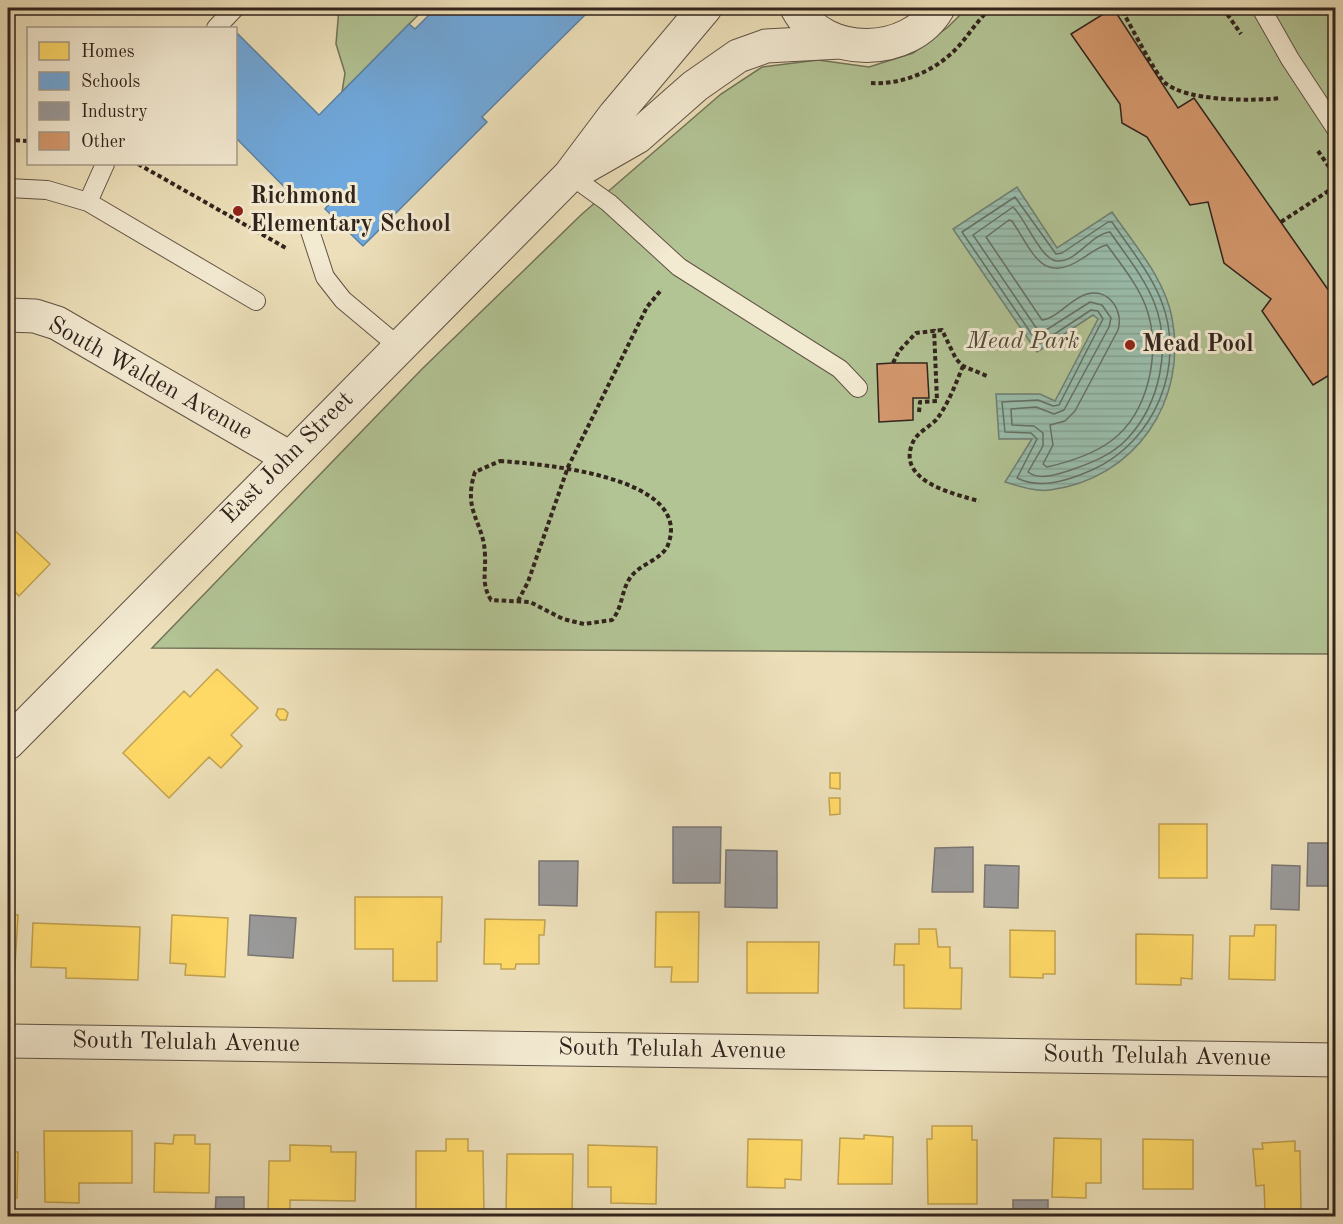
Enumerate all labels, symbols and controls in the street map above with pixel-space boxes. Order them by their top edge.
legend [27,27,237,165]
text: Homes [81,43,135,61]
text: Schools [81,73,141,91]
text: Industry [81,103,148,121]
text: Other [81,133,126,151]
place label: Richmond Elementary School [250,185,451,237]
marker: Richmond Elementary School [231,204,245,218]
street label: South Walden Avenue [44,313,256,445]
park label: Mead Park [965,330,1080,354]
place label: Mead Pool [1142,333,1254,357]
marker: Mead Pool [1123,338,1137,352]
street label: East John Street [218,388,358,528]
street label: South Telulah Avenue [72,1029,300,1057]
street label: South Telulah Avenue [558,1036,786,1064]
street label: South Telulah Avenue [1043,1043,1271,1071]

